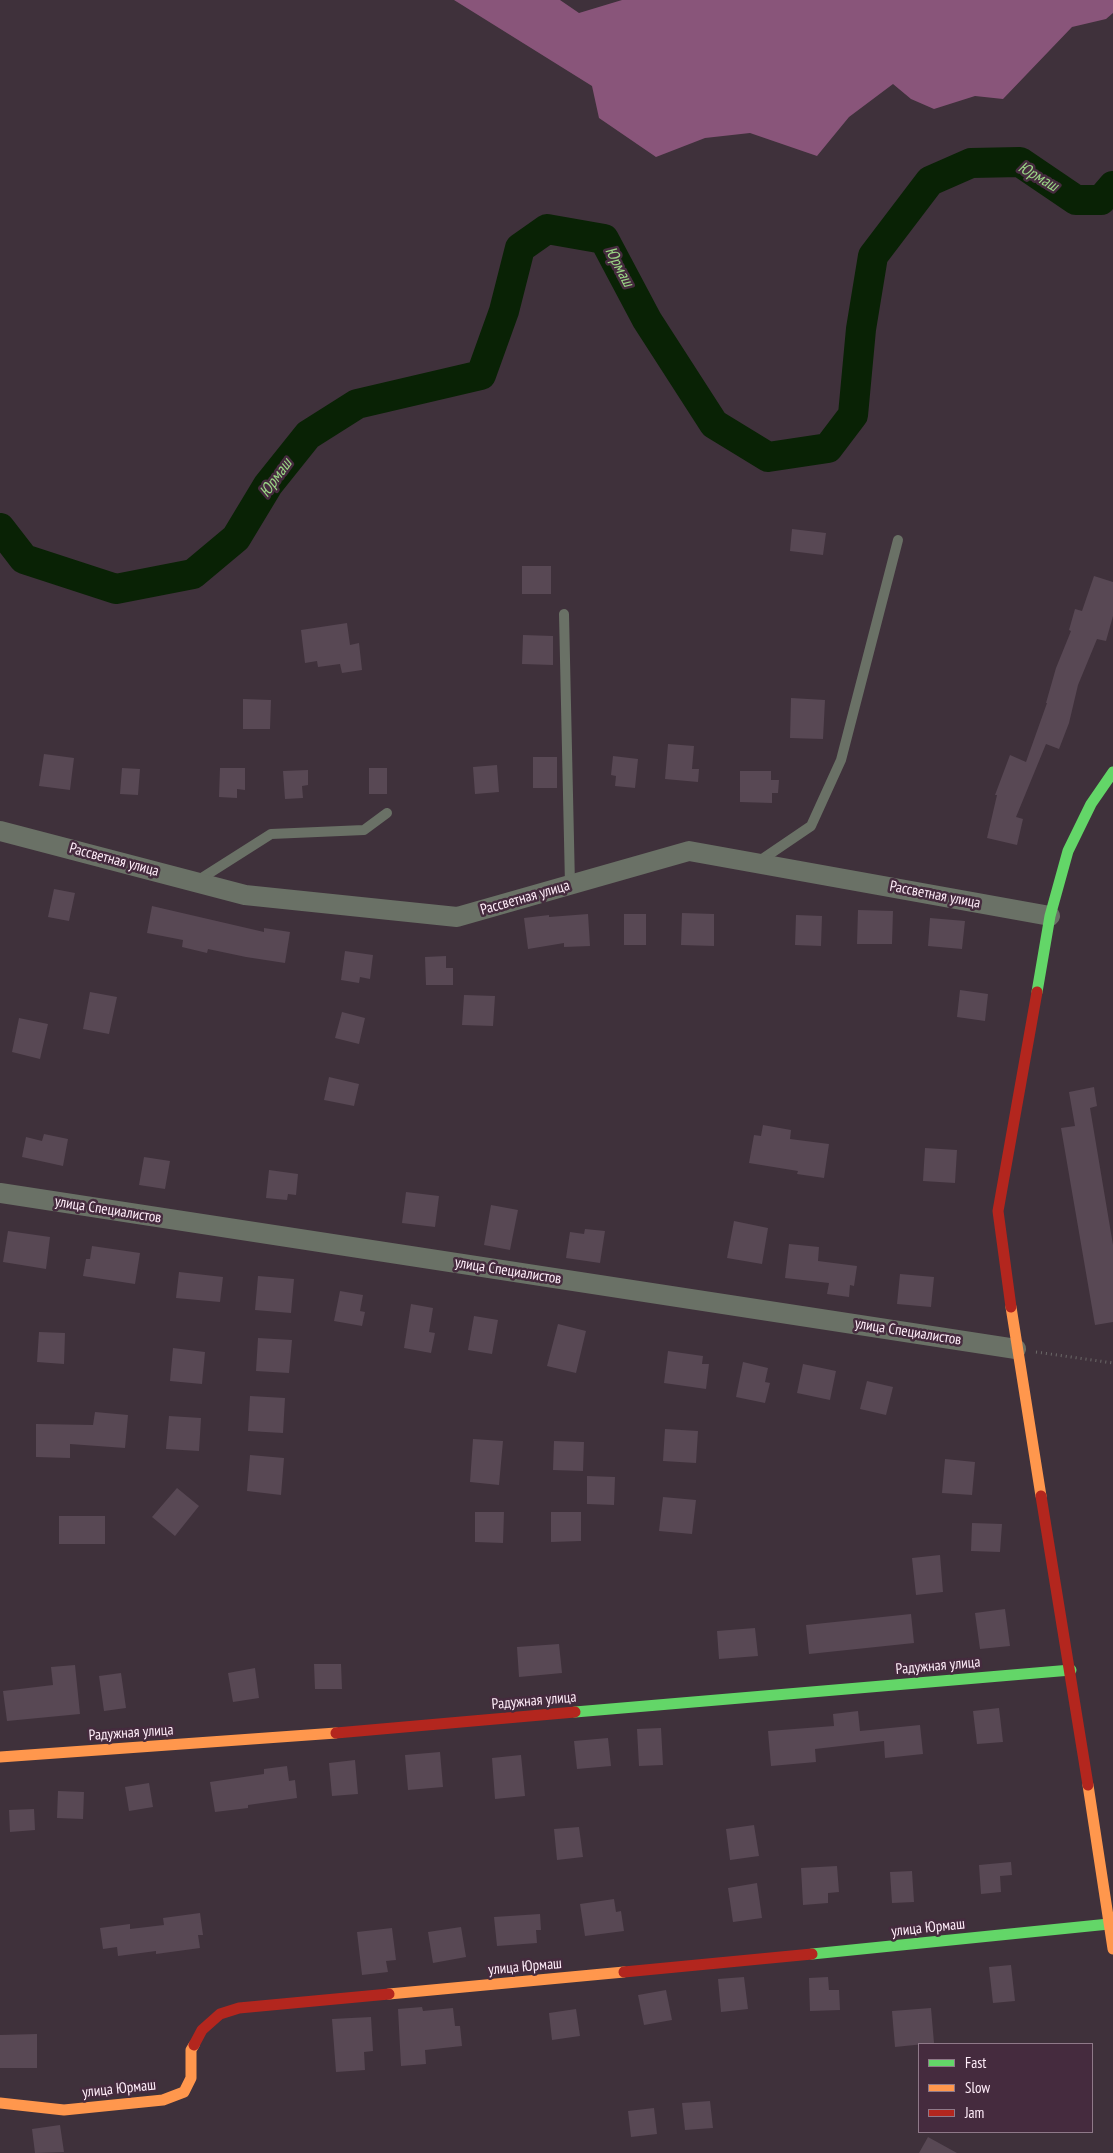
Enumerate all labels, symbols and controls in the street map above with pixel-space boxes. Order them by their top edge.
water label: Юрмаш [1015,158,1061,196]
water label: Юрмаш [600,244,638,290]
water label: Юрмаш [256,455,296,501]
street label: Рассветная улица [67,839,161,881]
street label: Рассветная улица [478,877,572,919]
street label: Рассветная улица [888,877,982,913]
street label: улица Специалистов [53,1193,163,1227]
street label: улица Специалистов [453,1254,563,1288]
street label: улица Специалистов [853,1315,963,1349]
street label: Радужная улица [895,1653,981,1679]
street label: Радужная улица [491,1688,577,1714]
street label: Радужная улица [88,1721,174,1745]
street label: улица Юрмаш [890,1915,966,1941]
street label: улица Юрмаш [487,1955,563,1979]
legend [918,2043,1093,2133]
text: Fast [965,2053,986,2072]
street label: улица Юрмаш [81,2076,157,2102]
text: Slow [965,2078,990,2097]
text: Jam [965,2103,984,2122]

